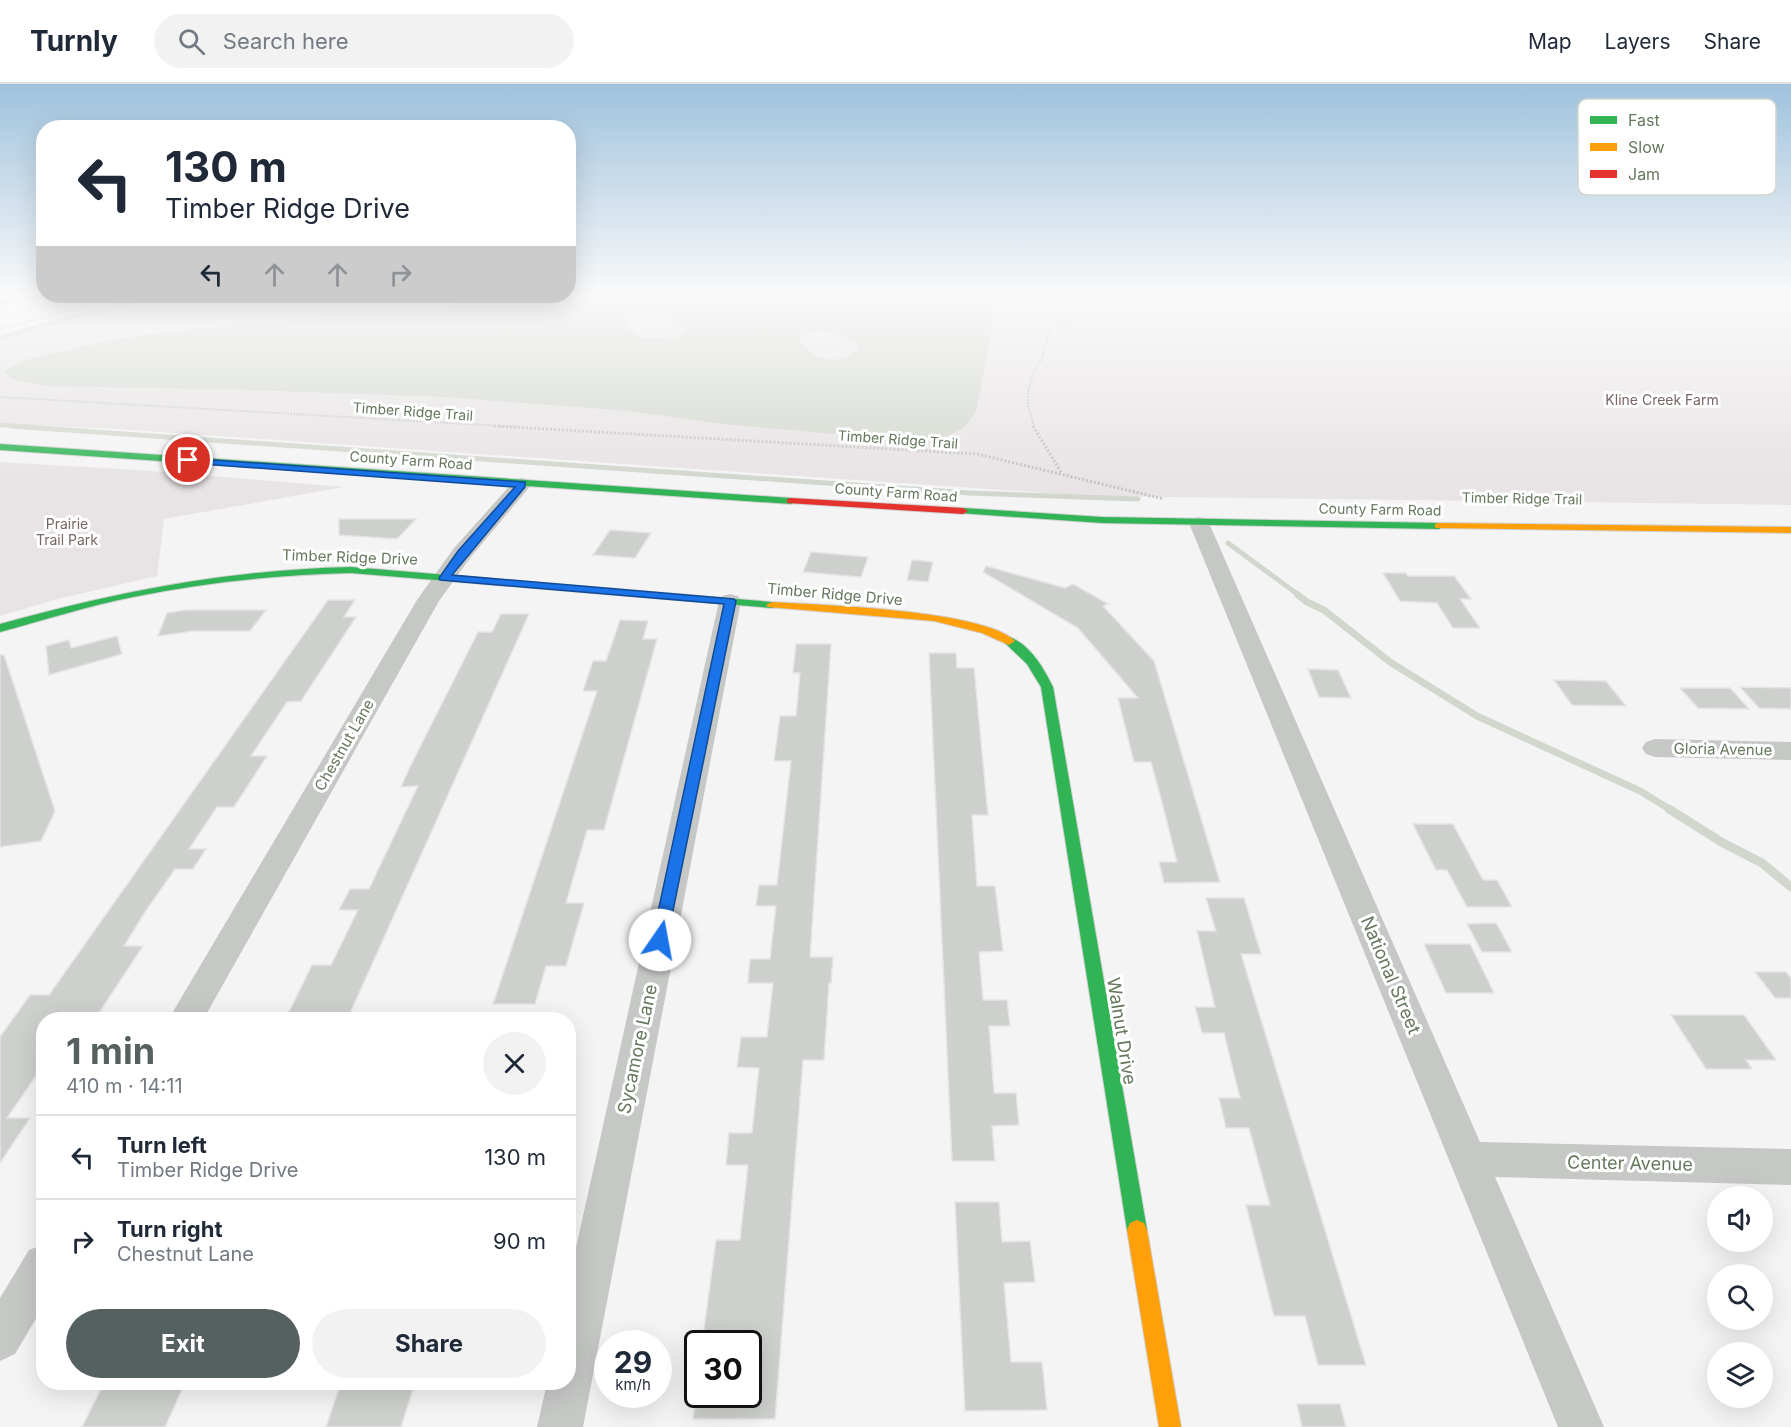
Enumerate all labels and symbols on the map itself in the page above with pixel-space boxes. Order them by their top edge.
legend [1578,99,1776,195]
text: Fast [1628,110,1660,130]
text: Slow [1628,137,1665,157]
text: Jam [1628,164,1660,184]
park label: Kline Creek Farm [1605,391,1719,408]
street label: Timber Ridge Trail [352,398,474,424]
street label: Timber Ridge Trail [837,426,959,452]
pin [162,434,213,485]
street label: County Farm Road [349,447,473,473]
street label: County Farm Road [834,479,958,505]
street label: Timber Ridge Trail [1462,488,1582,508]
street label: County Farm Road [1318,499,1442,519]
park label: Prairie Trail Park [36,515,98,548]
street label: Timber Ridge Drive [282,545,418,569]
street label: Timber Ridge Drive [766,579,904,609]
street label: Chestnut Lane [310,696,378,794]
street label: Gloria Avenue [1674,739,1772,759]
position arrow [628,908,692,972]
street label: National Street [1357,913,1425,1037]
street label: Walnut Drive [1103,976,1141,1086]
street label: Sycamore Lane [613,982,661,1116]
street label: Center Avenue [1567,1151,1693,1175]
speed limit sign: 30 [684,1330,762,1408]

